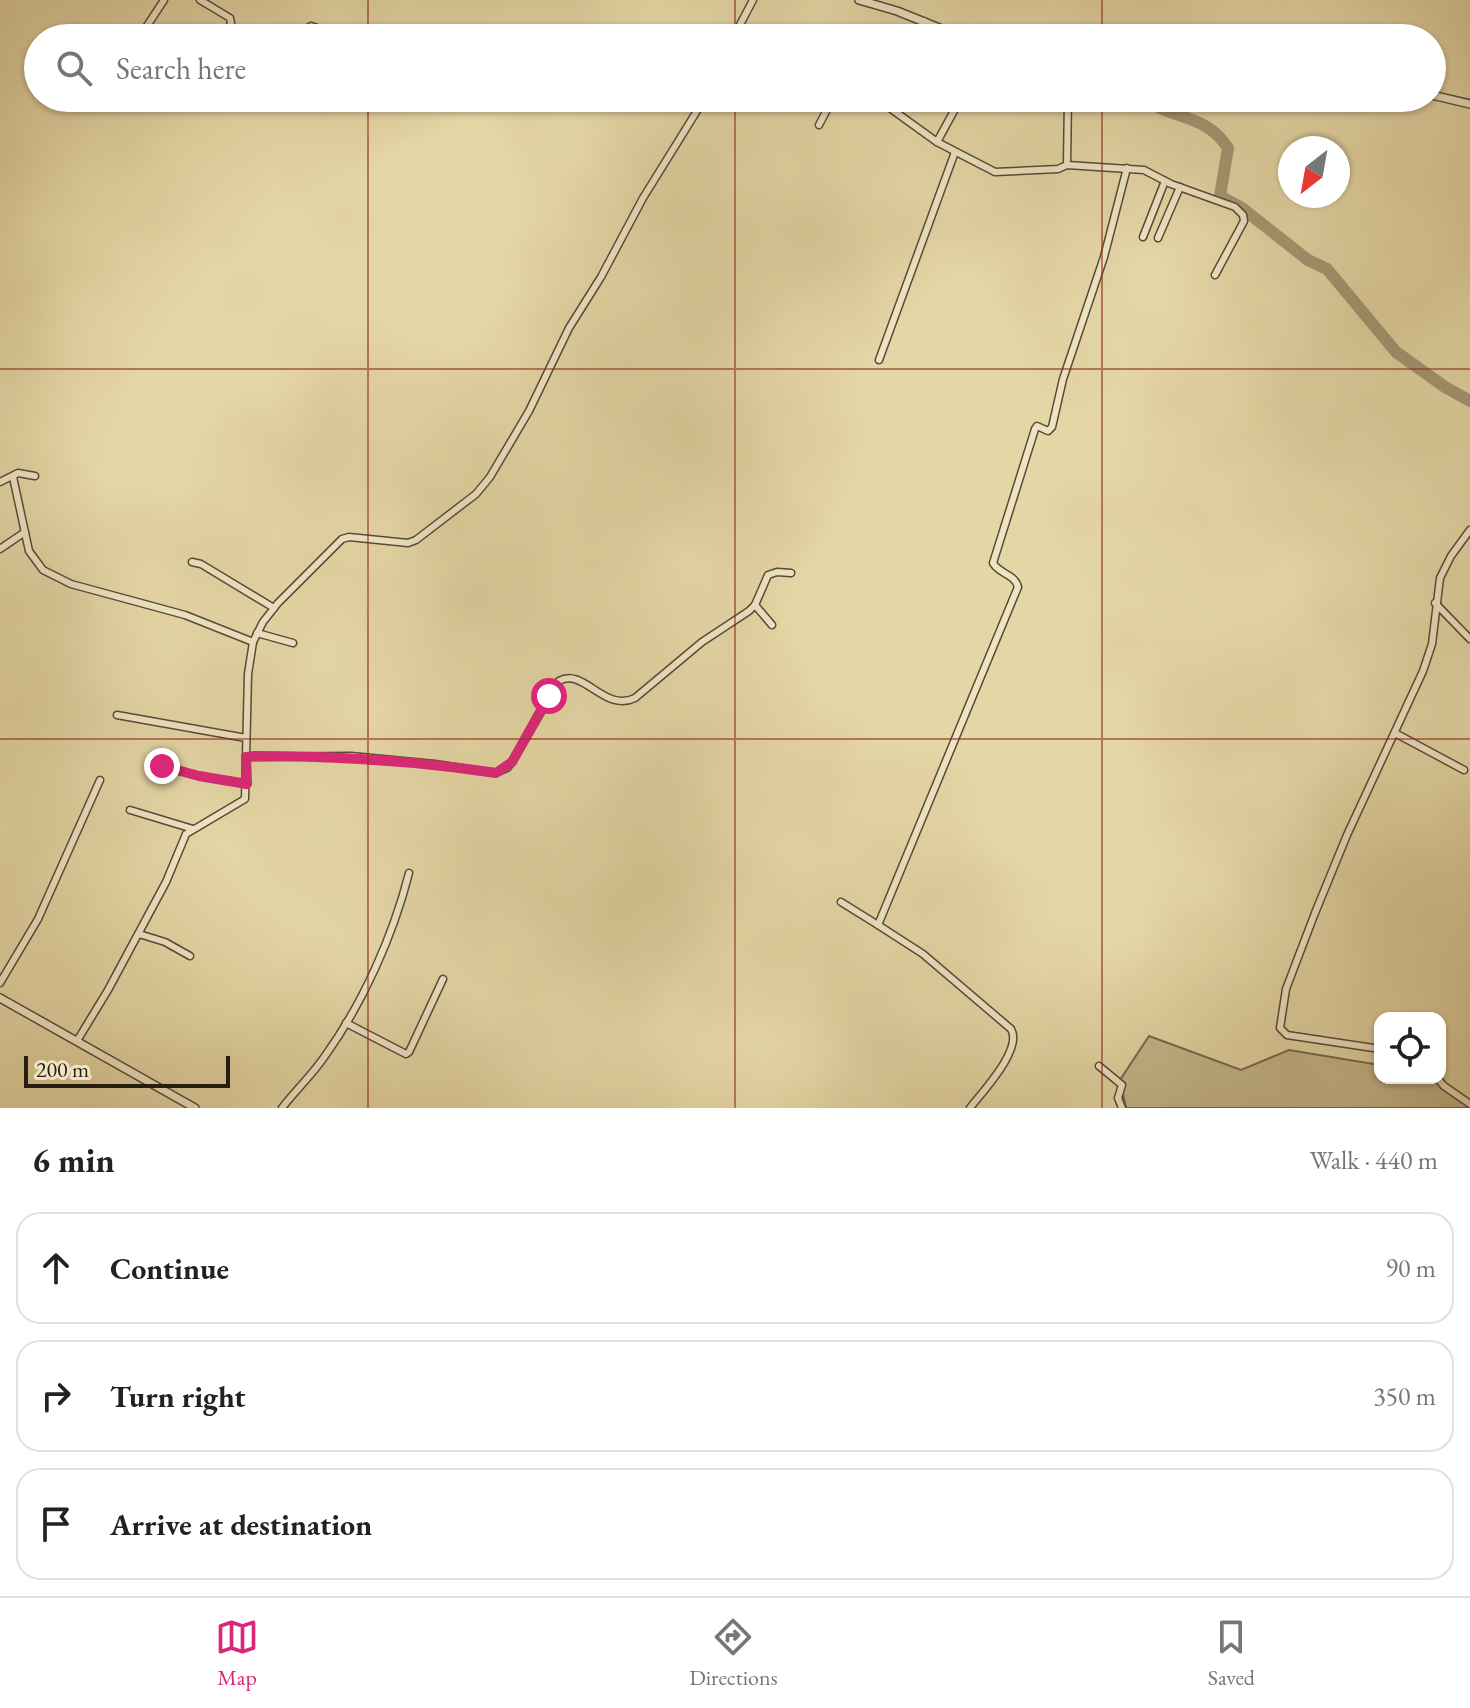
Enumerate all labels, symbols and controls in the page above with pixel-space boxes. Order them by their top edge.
search box [24,24,1446,112]
icon: search [52,46,96,90]
text: Search here [116,49,246,88]
north arrow [1278,136,1350,208]
route start [531,678,567,714]
route end [144,748,180,784]
map controls [1374,1012,1446,1084]
button: locate [1374,1012,1446,1084]
scale bar [24,1052,230,1088]
text: 200 m [36,1055,89,1084]
text: 6 min [32,1138,115,1182]
text: Walk · 440 m [1310,1143,1438,1177]
icon: ahead [34,1246,78,1290]
text: Continue [110,1249,229,1288]
text: 90 m [1386,1251,1436,1285]
icon: right [34,1374,78,1418]
text: Turn right [110,1377,246,1416]
text: 350 m [1373,1379,1436,1413]
icon: arrive [34,1502,78,1546]
text: Arrive at destination [110,1505,372,1544]
tab: Map [215,1615,259,1692]
tab: Directions [689,1615,778,1692]
tab: Saved [1208,1615,1255,1692]

